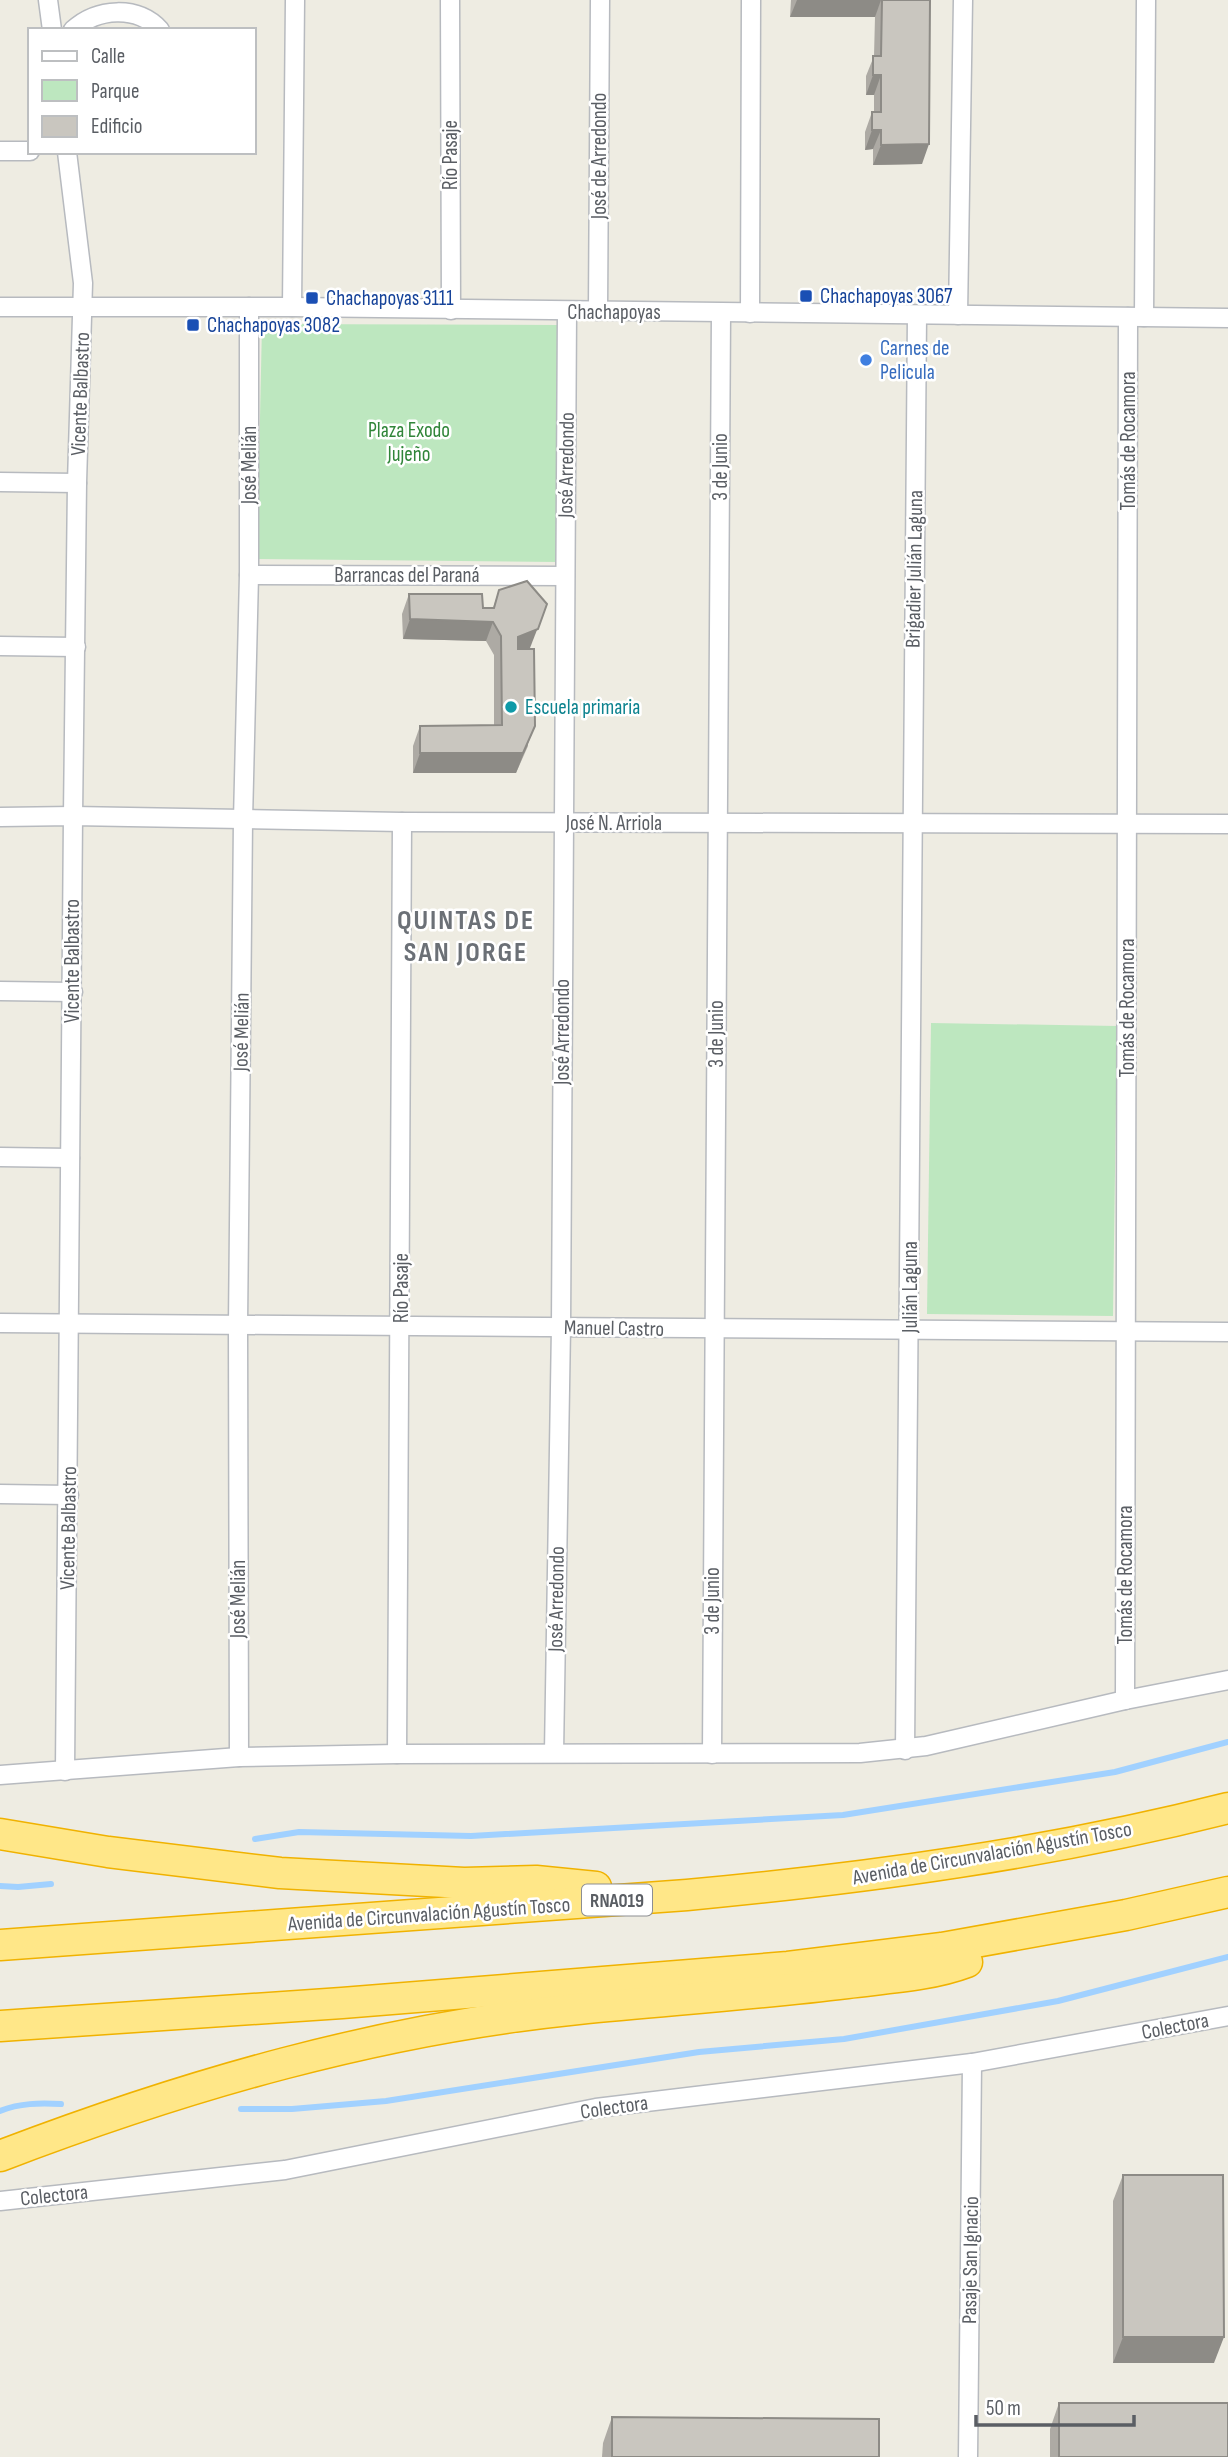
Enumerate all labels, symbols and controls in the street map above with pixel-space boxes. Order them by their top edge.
legend [28,28,256,154]
text: Calle [91,44,125,69]
text: Parque [91,79,139,104]
street label: José de Arredondo [587,93,612,220]
text: Edificio [91,114,142,139]
street label: Río Pasaje [438,120,463,190]
place label: Chachapoyas 3067 [820,284,953,309]
place label: Chachapoyas 3111 [326,286,454,311]
marker: Chachapoyas 3067 [798,288,814,304]
marker: Chachapoyas 3111 [304,290,320,306]
street label: Chachapoyas [567,300,661,325]
place label: Chachapoyas 3082 [207,313,340,338]
marker: Chachapoyas 3082 [185,317,201,333]
street label: Vicente Balbastro [66,332,95,456]
place label: Carnes de Pelicula [880,336,949,385]
marker: Carnes de Pelicula [858,352,874,368]
street label: Tomás de Rocamora [1116,371,1141,511]
street label: José Arredondo [553,412,580,519]
park label: Plaza Exodo Jujeño [368,418,450,467]
street label: José Melián [237,426,262,505]
street label: 3 de Junio [708,433,733,501]
street label: Brigadier Julián Laguna [901,490,928,648]
street label: Barrancas del Paraná [334,563,480,588]
place label: Escuela primaria [525,695,640,720]
marker: Escuela primaria [503,699,519,715]
street label: José N. Arriola [565,811,662,836]
street label: Vicente Balbastro [60,899,85,1023]
district label: QUINTAS DE SAN JORGE [397,904,535,969]
street label: Tomás de Rocamora [1115,938,1140,1078]
street label: José Arredondo [550,979,575,1086]
street label: José Melián [228,992,255,1073]
street label: 3 de Junio [704,1000,729,1068]
street label: Julián Laguna [898,1241,923,1334]
street label: Río Pasaje [389,1253,414,1323]
street label: Manuel Castro [564,1315,664,1342]
street label: Vicente Balbastro [55,1466,82,1590]
street label: Tomás de Rocamora [1113,1505,1138,1645]
street label: José Arredondo [543,1546,570,1653]
street label: José Melián [226,1560,251,1639]
street label: 3 de Junio [700,1567,725,1635]
street label: Avenida de Circunvalación Agustín Tosco [850,1817,1134,1891]
road number: RNA019 [582,1884,652,1916]
street label: Avenida de Circunvalación Agustín Tosco [286,1892,571,1937]
street label: Colectora [1139,2008,1211,2045]
street label: Colectora [579,2090,650,2125]
street label: Colectora [19,2180,89,2211]
street label: Pasaje San Ignacio [957,2196,984,2324]
scale bar [976,2384,1134,2428]
text: 50 m [986,2396,1021,2421]

